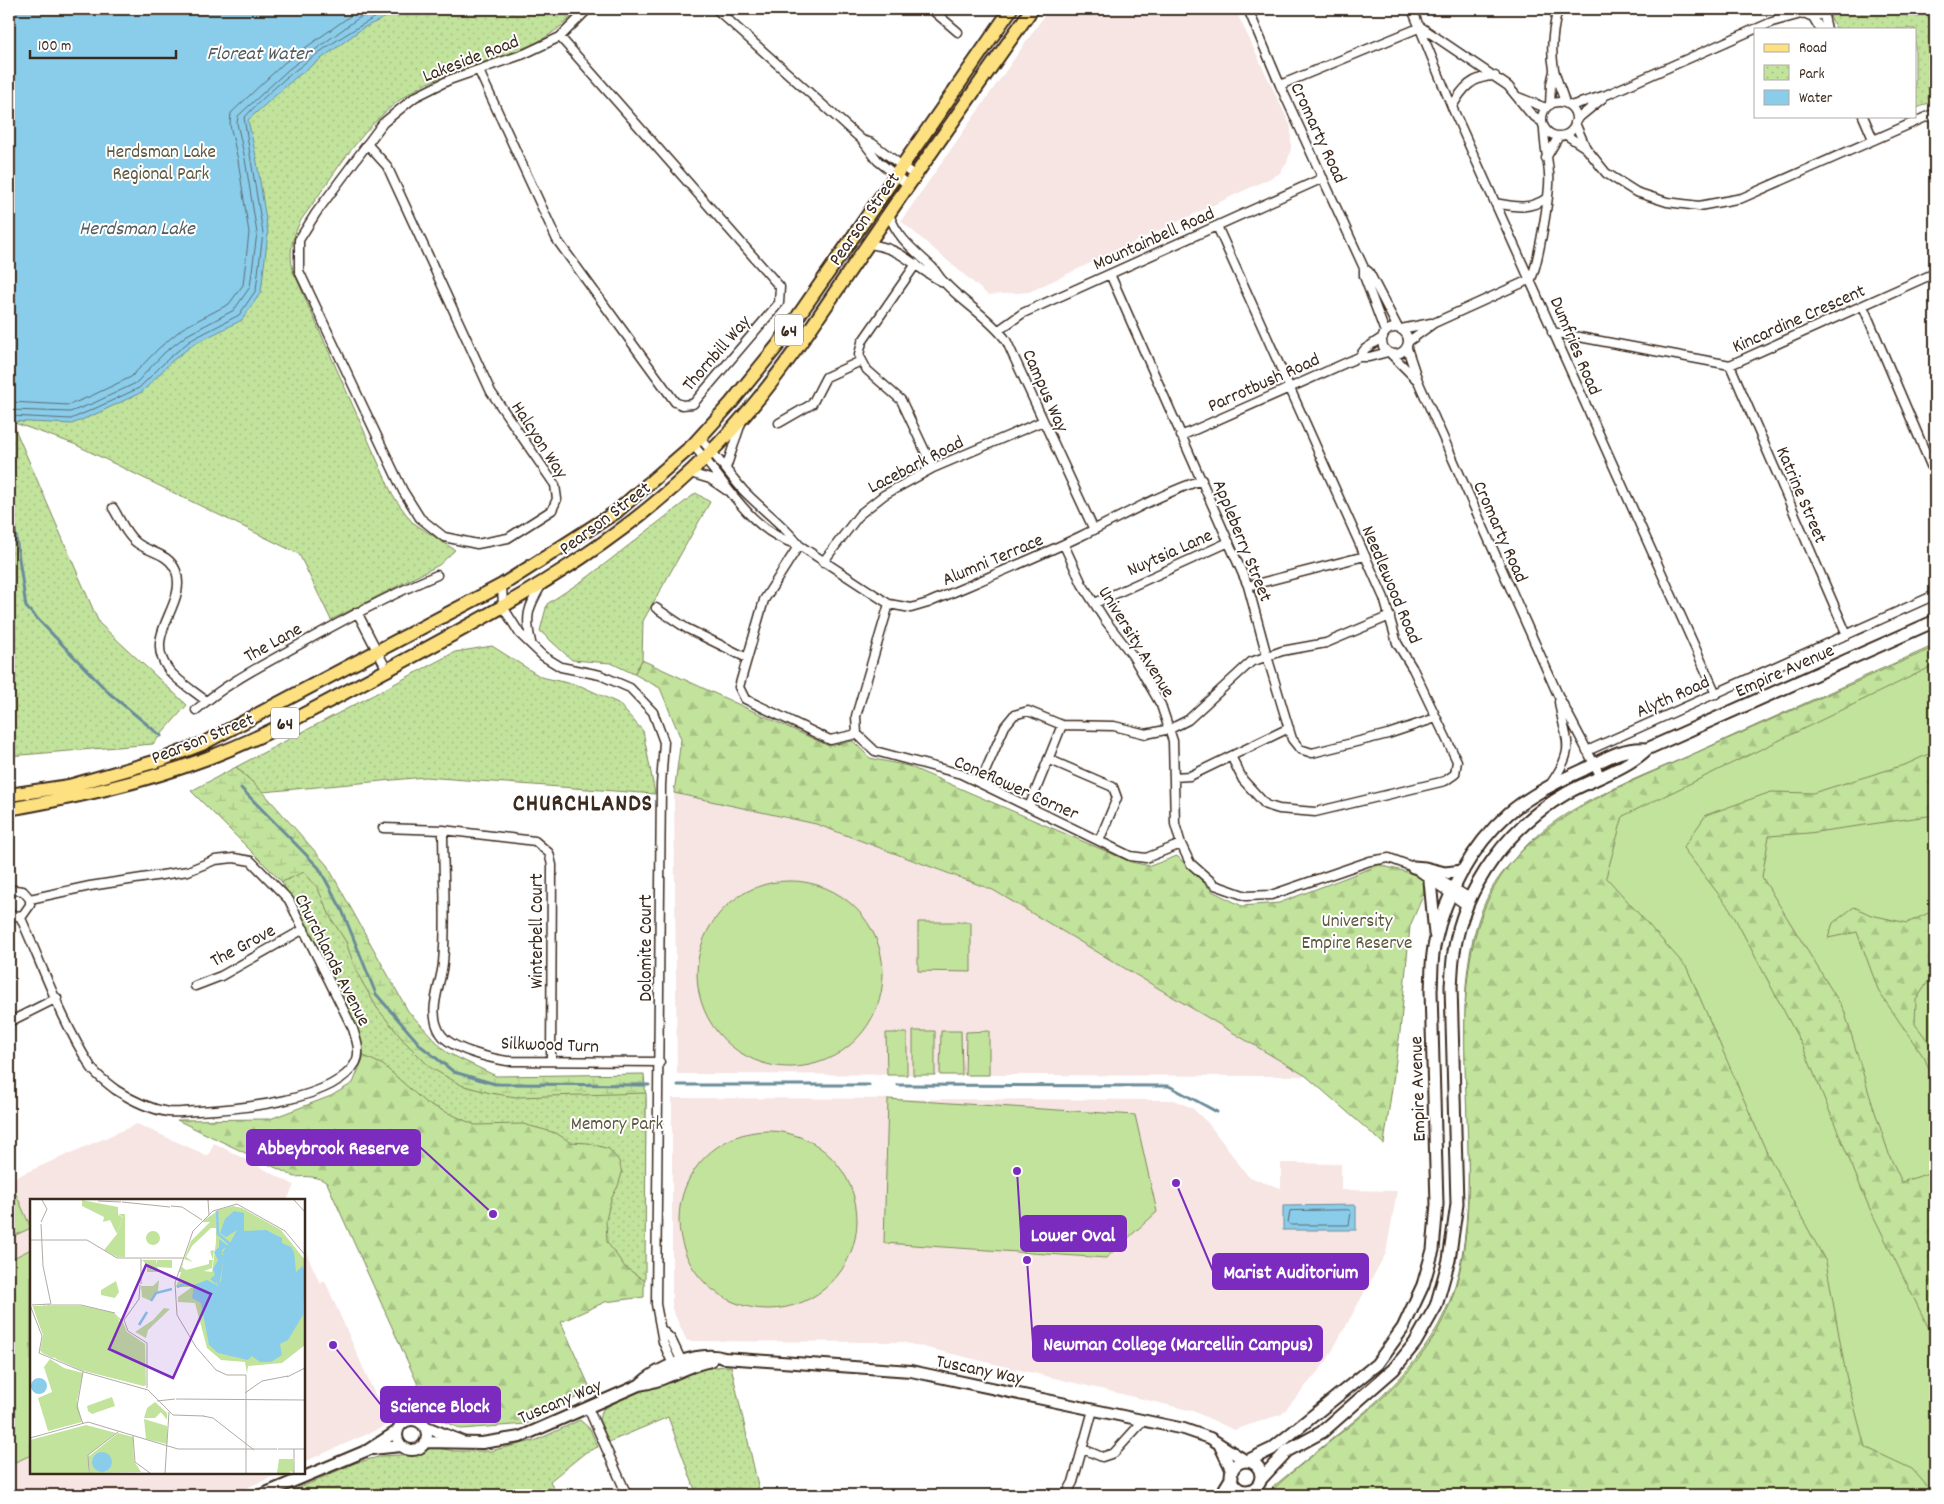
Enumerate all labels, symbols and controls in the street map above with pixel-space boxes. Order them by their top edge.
scale bar [30,28,176,60]
legend [1754,28,1916,118]
street label: Lakeside Road [419,29,523,91]
text: 100 m [38,36,71,58]
text: Road [1799,38,1827,60]
water label: Floreat Water [207,41,314,69]
text: Park [1799,64,1825,86]
street label: Cromarty Road [1282,79,1352,188]
text: Water [1799,88,1833,110]
park label: Herdsman Lake Regional Park [106,140,216,189]
street label: Pearson Street [824,168,908,272]
street label: Mountainbell Road [1089,201,1219,279]
water label: Herdsman Lake [79,216,196,244]
street label: Kincardine Crescent [1729,279,1870,362]
street label: Dumfries Road [1541,293,1607,400]
street label: Thornbill Way [677,310,759,398]
road number: 64 [775,314,803,346]
street label: Campus Way [1014,346,1074,437]
street label: Parrotbush Road [1204,347,1325,421]
street label: Halcyon Way [503,397,573,485]
street label: Lacebark Road [864,430,969,502]
street label: Katrine Street [1767,443,1832,548]
street label: Pearson Street [555,476,658,563]
street label: Appleberry Street [1204,476,1278,606]
street label: Cromarty Road [1464,477,1533,587]
street label: Needlewood Road [1353,522,1427,649]
street label: Nuytsia Lane [1123,523,1217,585]
street label: Alumni Terrace [939,528,1048,595]
street label: University Avenue [1090,582,1180,704]
street label: The Lane [240,617,308,671]
street label: Empire Avenue [1732,638,1839,706]
street label: Alyth Road [1632,670,1715,726]
street label: Pearson Street [148,707,259,773]
road number: 64 [271,708,299,738]
street label: Coneflower Corner [949,750,1082,829]
district label: CHURCHLANDS [513,788,653,822]
street label: Winterbell Court [525,873,552,989]
street label: Churchlands Avenue [286,890,376,1031]
street label: Dolomite Court [634,894,661,1002]
park label: University Empire Reserve [1302,909,1412,958]
street label: The Grove [206,919,281,976]
street label: Silkwood Turn [500,1031,599,1062]
street label: Empire Avenue [1404,1036,1435,1142]
park label: Memory Park [571,1112,663,1139]
callout: Abbeybrook Reserve [247,1130,420,1165]
text: Abbeybrook Reserve [257,1136,409,1164]
inset map [30,1199,305,1474]
callout: Lower Oval [1021,1216,1126,1251]
text: Lower Oval [1031,1223,1116,1251]
callout: Marist Auditorium [1213,1254,1368,1289]
text: Marist Auditorium [1224,1260,1359,1288]
callout: Newman College (Marcellin Campus) [1033,1326,1322,1361]
text: Newman College (Marcellin Campus) [1043,1332,1313,1360]
street label: Tuscany Way [933,1349,1026,1394]
street label: Tuscany Way [514,1373,607,1433]
callout: Science Block [381,1387,500,1422]
text: Science Block [390,1394,490,1422]

